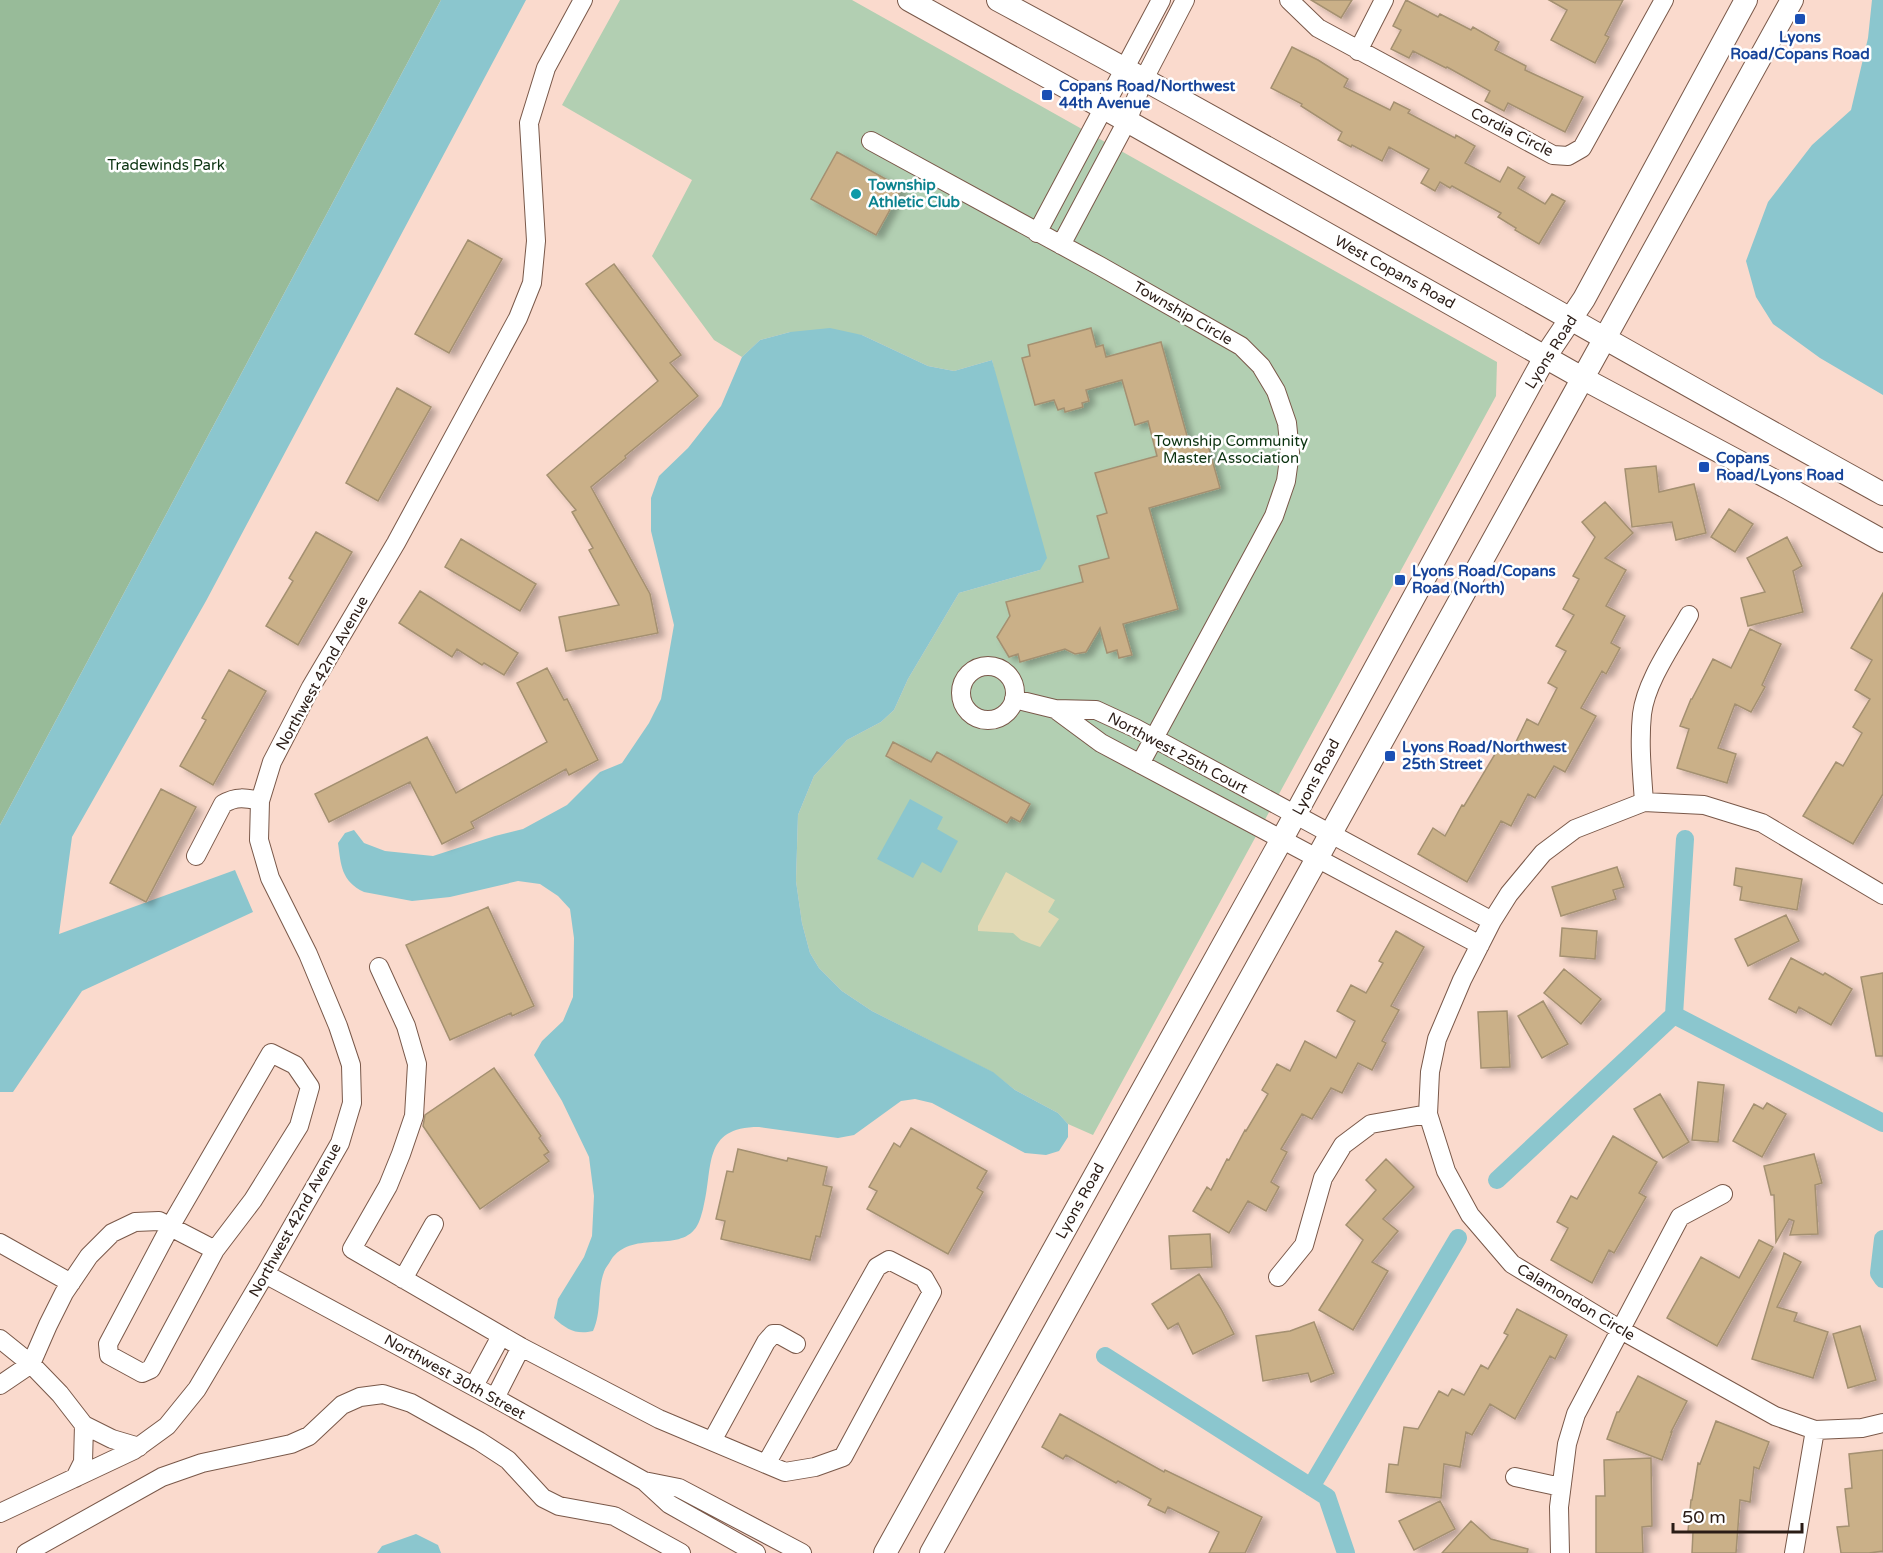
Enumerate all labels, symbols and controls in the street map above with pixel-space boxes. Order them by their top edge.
marker: Lyons Road/Copans Road [1793,12,1807,26]
place label: Lyons Road/Copans Road [1730,28,1870,64]
place label: Copans Road/Northwest 44th Avenue [1059,77,1236,112]
marker: Copans Road/Northwest 44th Avenue [1040,88,1054,102]
street label: Cordia Circle [1468,103,1556,161]
park label: Tradewinds Park [107,156,225,174]
place label: Township Athletic Club [867,176,961,211]
marker: Township Athletic Club [849,187,863,201]
street label: West Copans Road [1332,231,1458,313]
street label: Township Circle [1130,277,1236,349]
street label: Lyons Road [1521,312,1581,392]
park label: Township Community Master Association [1154,432,1308,467]
place label: Copans Road/Lyons Road [1716,449,1844,485]
marker: Copans Road/Lyons Road [1697,460,1711,474]
place label: Lyons Road/Copans Road (North) [1412,562,1556,597]
marker: Lyons Road/Copans Road (North) [1393,573,1407,587]
street label: Northwest 42nd Avenue [272,593,372,753]
street label: Northwest 25th Court [1105,708,1251,798]
street label: Lyons Road [1288,736,1344,818]
place label: Lyons Road/Northwest 25th Street [1402,738,1567,773]
marker: Lyons Road/Northwest 25th Street [1383,749,1397,763]
street label: Northwest 42nd Avenue [245,1140,345,1300]
street label: Lyons Road [1052,1160,1108,1242]
street label: Calamondon Circle [1514,1260,1638,1344]
street label: Northwest 30th Street [381,1331,529,1424]
scale bar [1673,1496,1802,1534]
text: 50 m [1682,1506,1726,1528]

